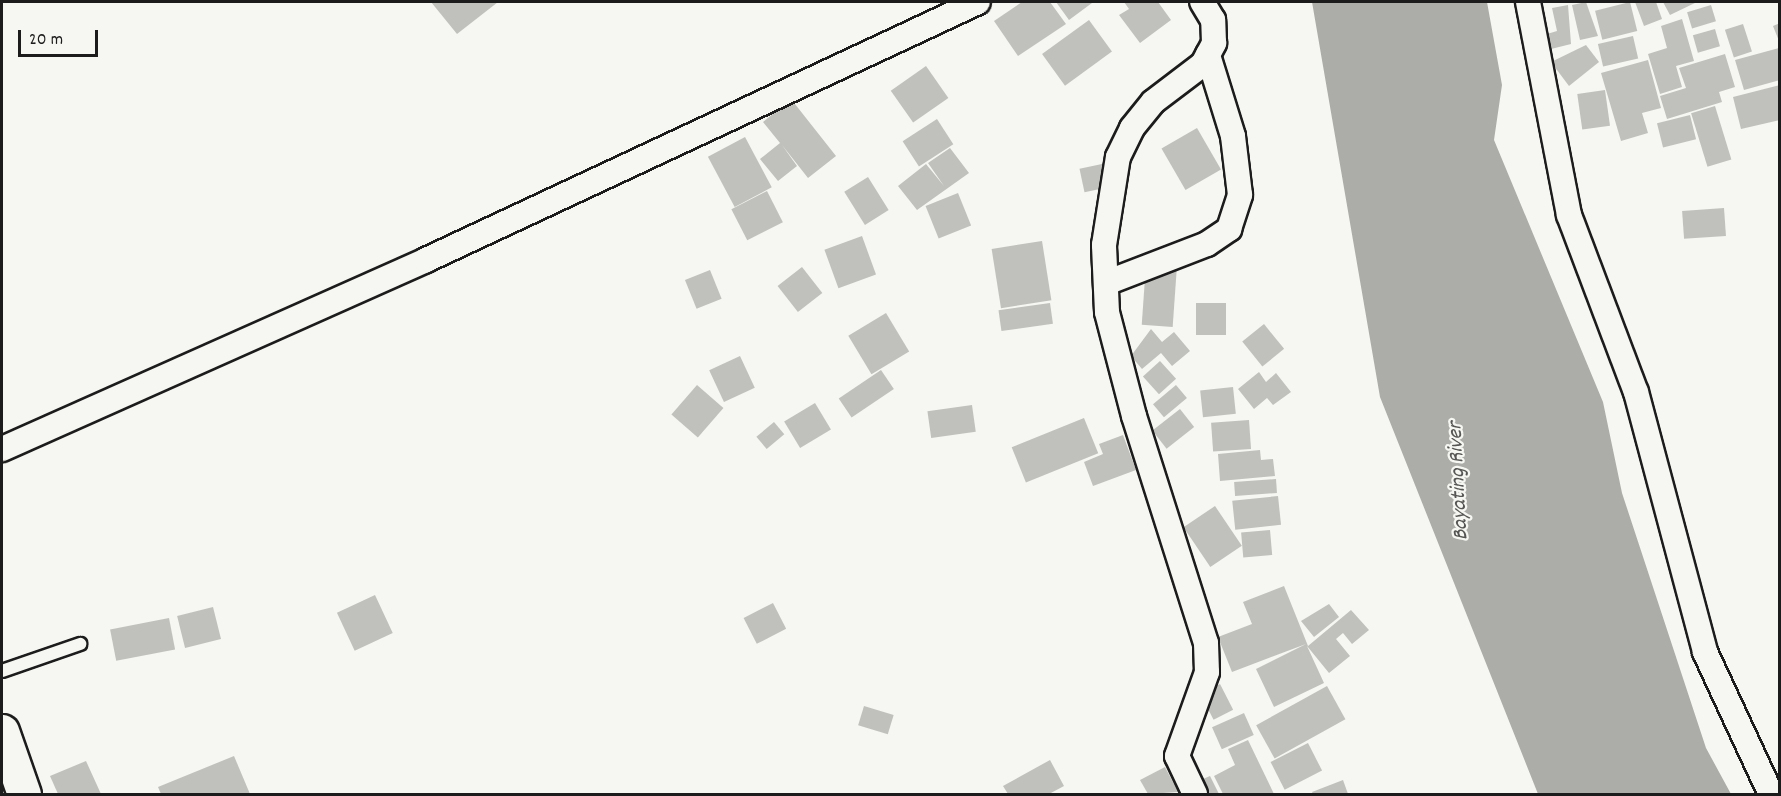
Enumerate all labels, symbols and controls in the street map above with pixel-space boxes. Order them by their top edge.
scale bar [21,18,100,56]
text: 20 m [29,28,63,53]
water label: Bayating River [1443,421,1475,541]

